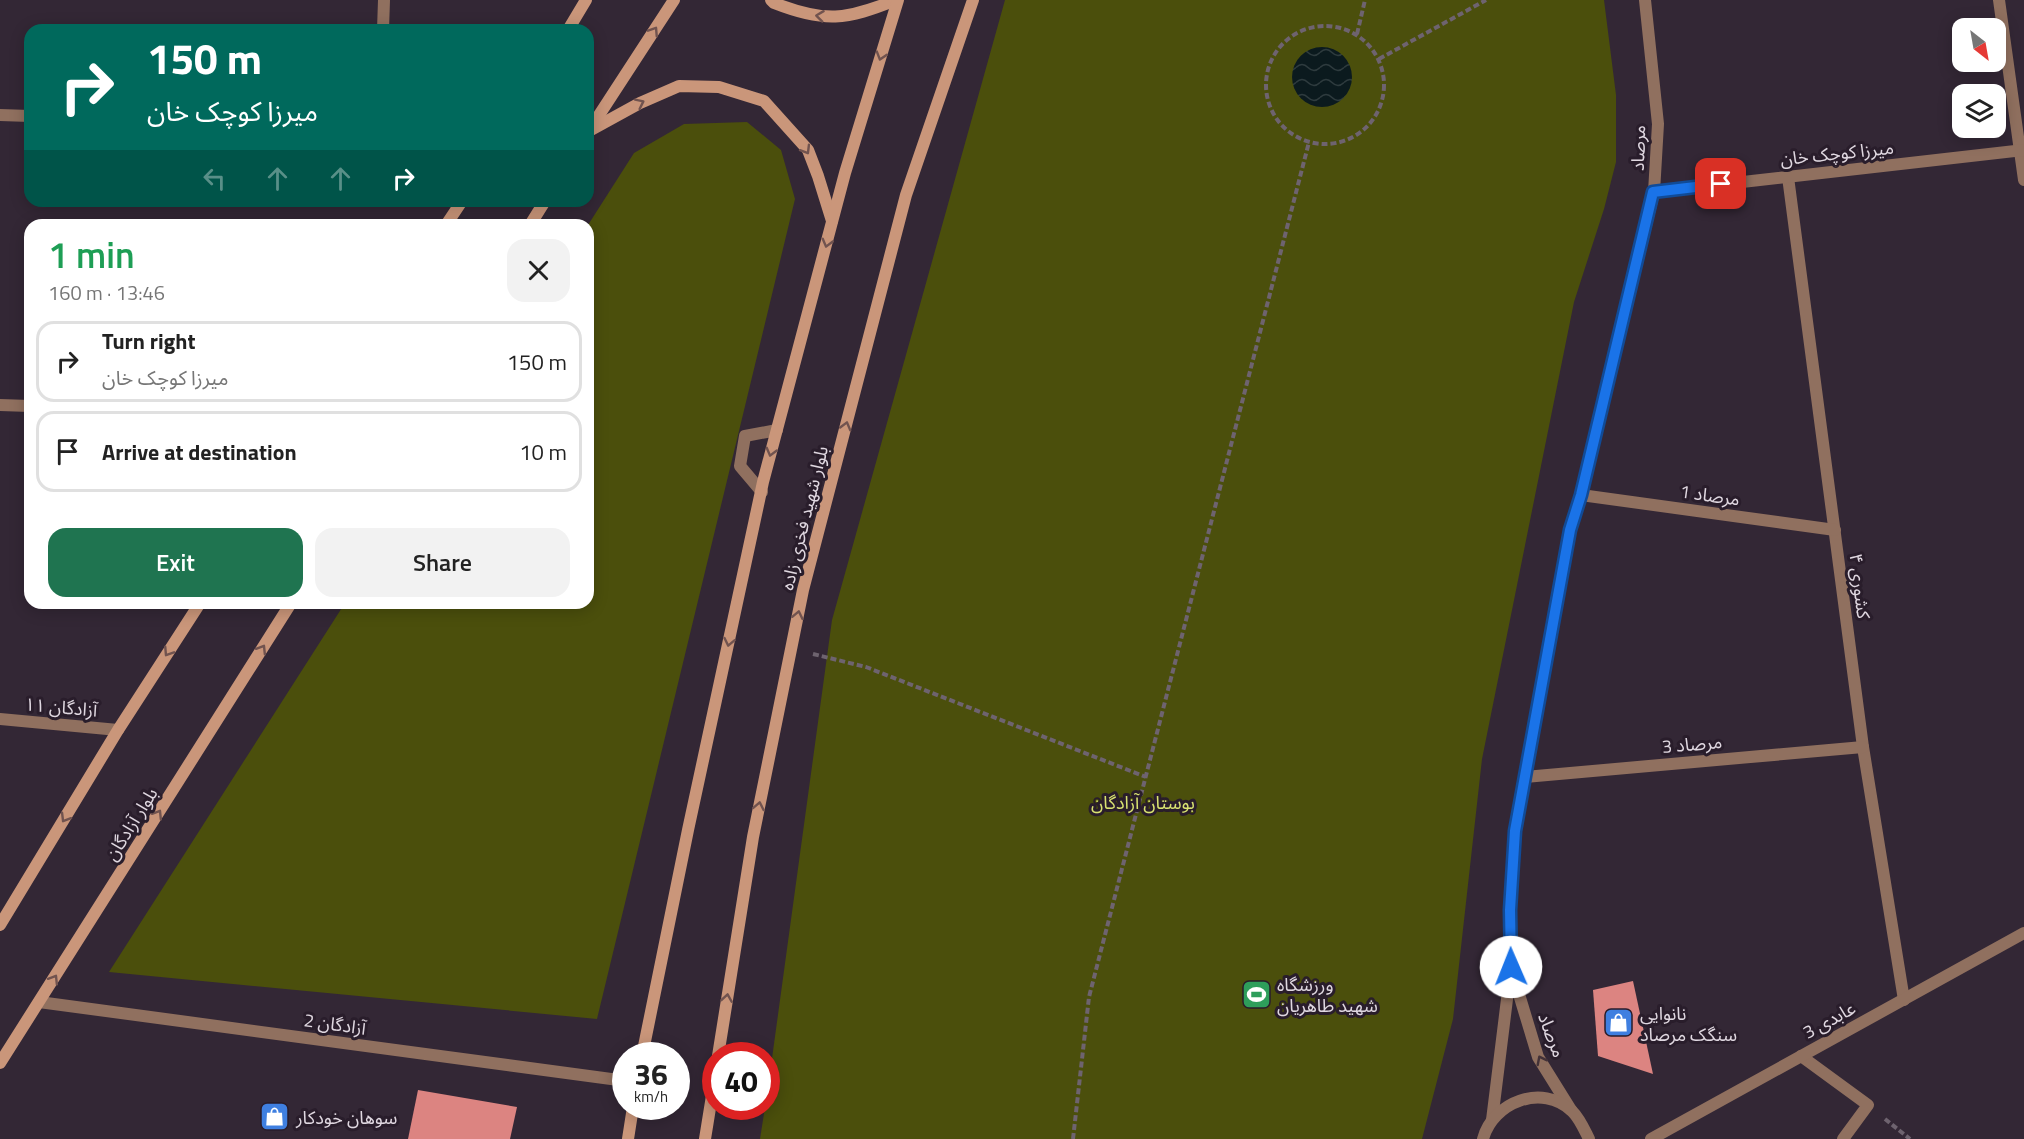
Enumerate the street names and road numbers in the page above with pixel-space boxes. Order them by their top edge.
street label: مرصاد [1624,124,1652,172]
street label: میرزا کوچک خان [1779,134,1895,172]
street label: بلوار شهید فخری زاده [773,443,835,593]
street label: مرصاد 1 [1678,477,1742,513]
street label: کشوری ۴ [1843,552,1877,621]
street label: آزادگان ۱۱ [24,690,99,724]
street label: مرصاد 3 [1661,728,1723,760]
street label: بلوار آزادگان [98,782,164,866]
street label: عابدی 3 [1798,995,1860,1045]
street label: آزادگان 2 [302,1006,368,1042]
street label: مرصاد [1531,1009,1573,1061]

